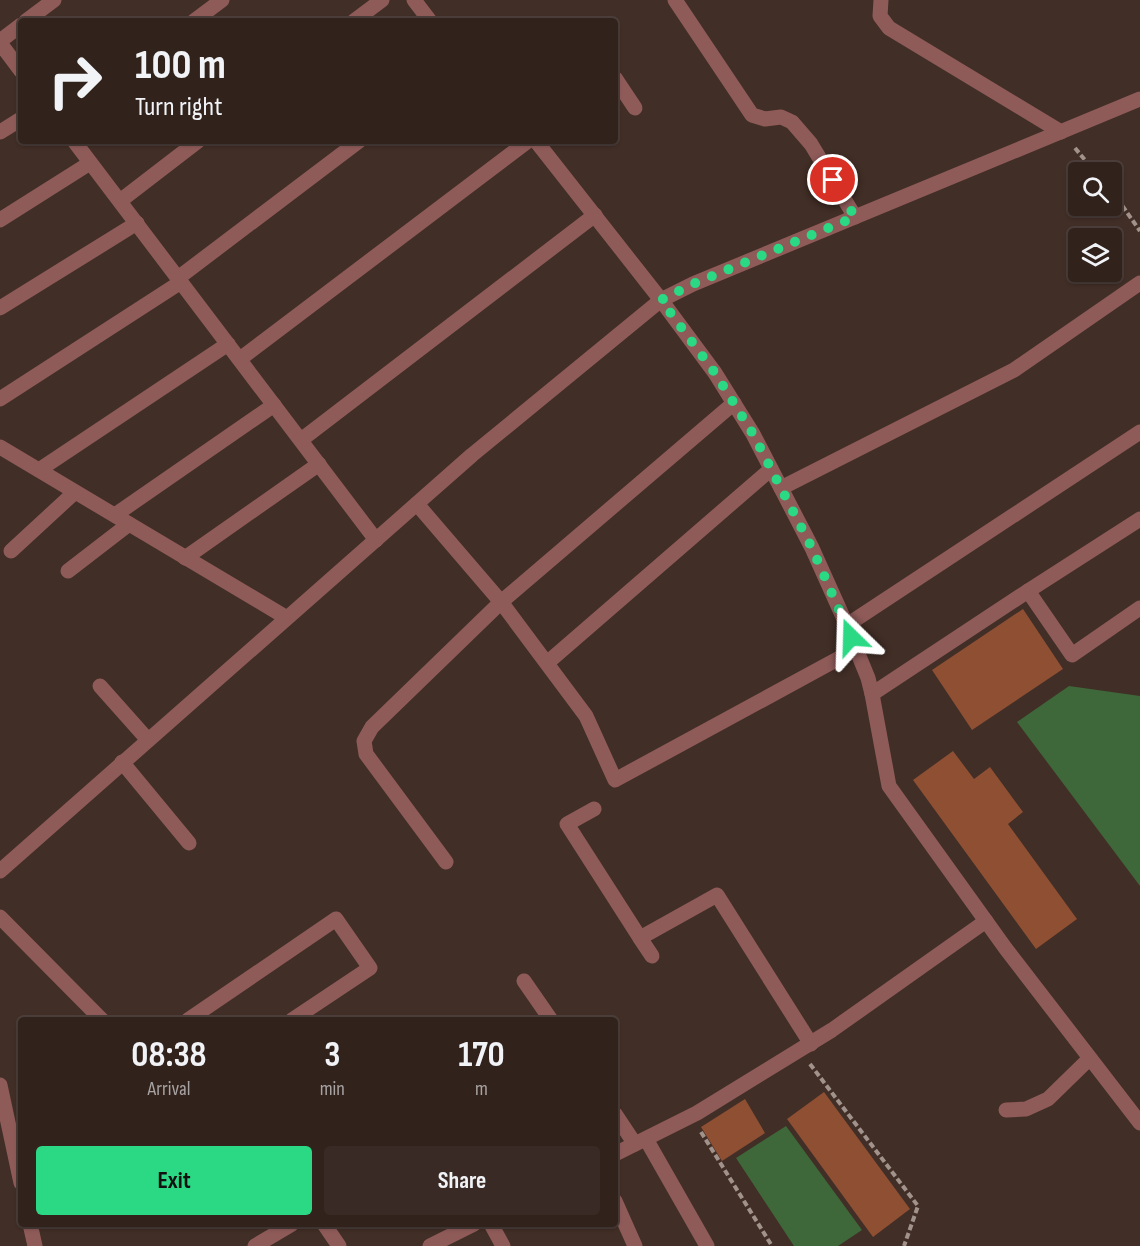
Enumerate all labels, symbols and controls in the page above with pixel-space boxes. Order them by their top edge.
text: 100 m [135,40,226,91]
icon: right [36,42,114,120]
text: Turn right [135,91,222,123]
pin [807,154,858,205]
map controls [1068,162,1122,282]
button: search [1068,162,1122,216]
icon: arrive [816,163,849,196]
button: layers [1068,228,1122,282]
position arrow [819,605,883,669]
text: 08:38 [131,1034,207,1077]
text: 3 [324,1034,340,1077]
text: 170 [458,1034,505,1077]
text: Arrival [147,1077,190,1101]
text: min [320,1077,345,1101]
text: m [475,1077,488,1101]
button: Exit [36,1146,312,1215]
button: Share [324,1146,600,1215]

